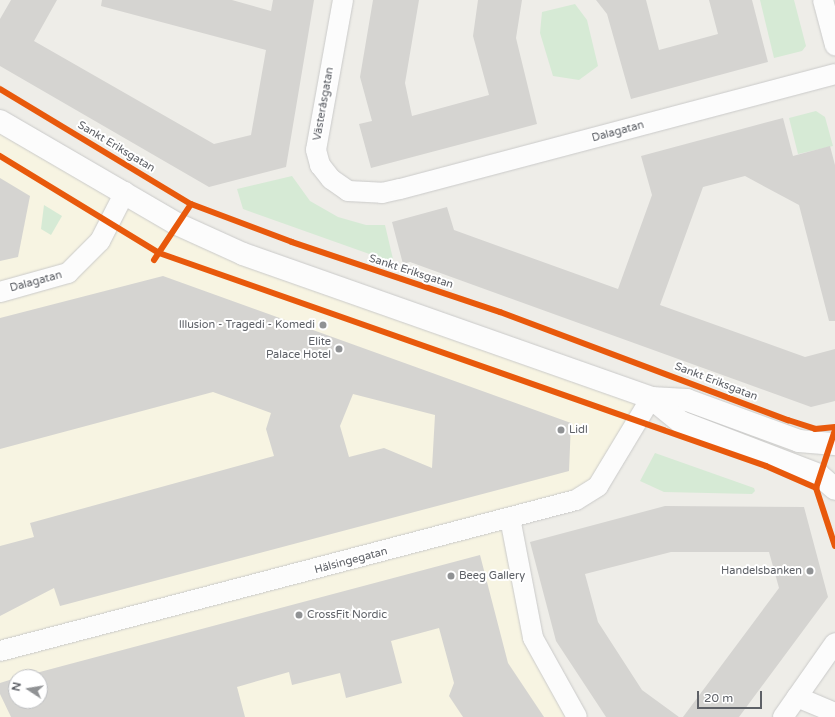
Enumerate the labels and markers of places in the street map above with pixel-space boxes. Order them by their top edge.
place label: Illusion - Tragedi - Komedi [179,318,315,332]
marker: Illusion - Tragedi - Komedi [318,320,328,330]
place label: Elite Palace Hotel [266,336,331,362]
marker: Elite Palace Hotel [334,344,344,354]
place label: Lidl [569,423,588,437]
marker: Lidl [556,425,566,435]
place label: Handelsbanken [721,564,802,578]
marker: Handelsbanken [805,566,815,576]
place label: Beeg Gallery [459,569,525,583]
marker: Beeg Gallery [446,571,456,581]
place label: CrossFit Nordic [307,608,387,622]
marker: CrossFit Nordic [294,610,304,620]

